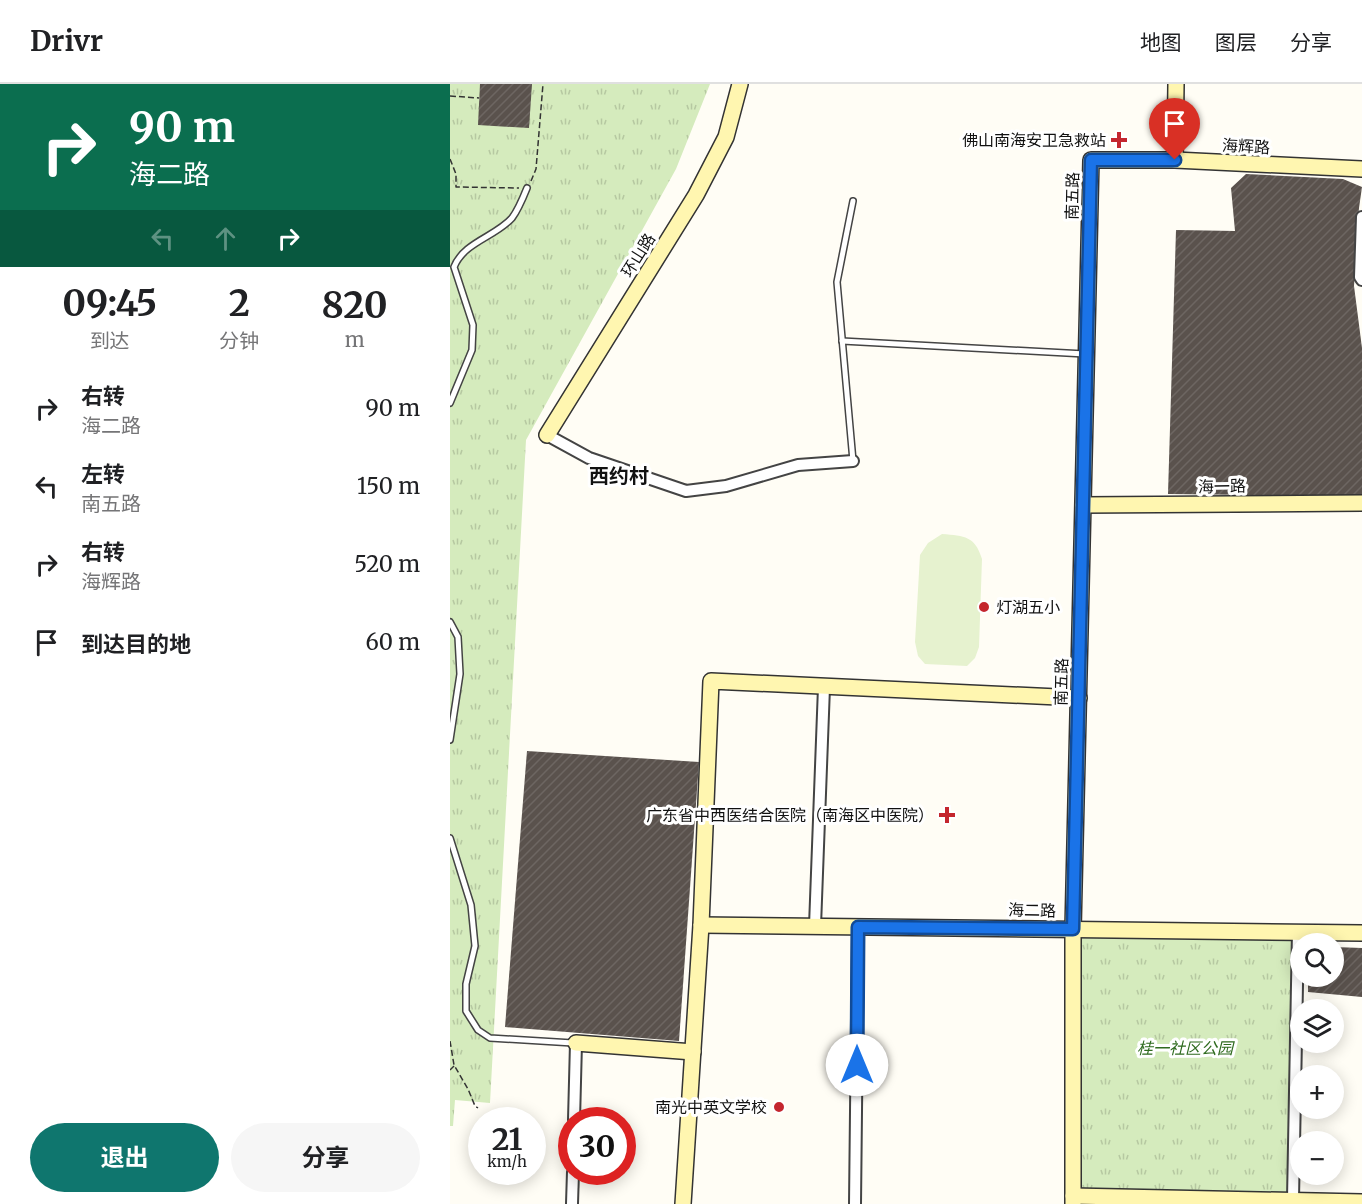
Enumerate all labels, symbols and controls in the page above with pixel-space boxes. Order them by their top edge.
text: Drivr [30,23,103,59]
text: 地图 [1140,29,1182,56]
text: 图层 [1215,29,1257,56]
text: 分享 [1290,29,1332,56]
pin [1149,98,1200,160]
text: 90 m [129,101,235,153]
icon: arrive [1158,107,1191,140]
icon: right [30,108,108,186]
place label: 佛山南海安卫急救站 [962,130,1106,150]
marker: 佛山南海安卫急救站 [1110,131,1128,149]
street label: 海辉路 [1222,135,1270,157]
text: 海二路 [129,157,210,191]
street label: 南五路 [1062,172,1082,220]
icon: left [146,222,179,255]
icon: ahead [209,222,242,255]
icon: right [272,222,305,255]
street label: 环山路 [617,229,659,281]
text: 09:45 [62,281,157,326]
text: 2 [229,281,250,326]
text: 820 [322,283,388,328]
text: m [345,327,365,352]
text: 到达 [90,328,130,353]
text: 分钟 [219,328,259,353]
text: 右转 [81,382,125,410]
icon: right [30,392,63,425]
text: 90 m [365,394,420,422]
text: 海二路 [81,413,141,438]
text: 左转 [81,460,125,488]
district label: 西约村 [589,463,649,488]
icon: left [30,470,63,503]
text: 150 m [357,472,420,500]
street label: 海一路 [1198,476,1246,496]
text: 南五路 [81,491,141,516]
text: 右转 [81,538,125,566]
icon: right [30,548,63,581]
text: 520 m [354,550,420,578]
text: 海辉路 [81,569,141,594]
place label: 灯湖五小 [996,597,1060,617]
marker: 灯湖五小 [977,600,991,614]
icon: arrive [30,626,63,659]
text: 60 m [366,628,420,656]
text: 到达目的地 [81,630,191,658]
street label: 南五路 [1051,658,1071,706]
place label: 广东省中西医结合医院（南海区中医院） [646,805,934,825]
marker: 广东省中西医结合医院（南海区中医院） [938,806,956,824]
street label: 海二路 [1008,900,1056,920]
map controls [1290,933,1344,1185]
button: search [1290,933,1344,987]
button: layers [1290,999,1344,1053]
position arrow [825,1033,889,1097]
park label: 桂一社区公园 [1137,1038,1235,1058]
button: + [1290,1065,1344,1119]
place label: 南光中英文学校 [655,1097,767,1117]
marker: 南光中英文学校 [772,1100,786,1114]
speed limit sign: 30 [558,1107,636,1185]
text: 21 [492,1120,522,1158]
button: 退出 [30,1123,219,1192]
button: 分享 [231,1123,420,1192]
button: − [1290,1131,1344,1185]
text: km/h [487,1152,527,1171]

